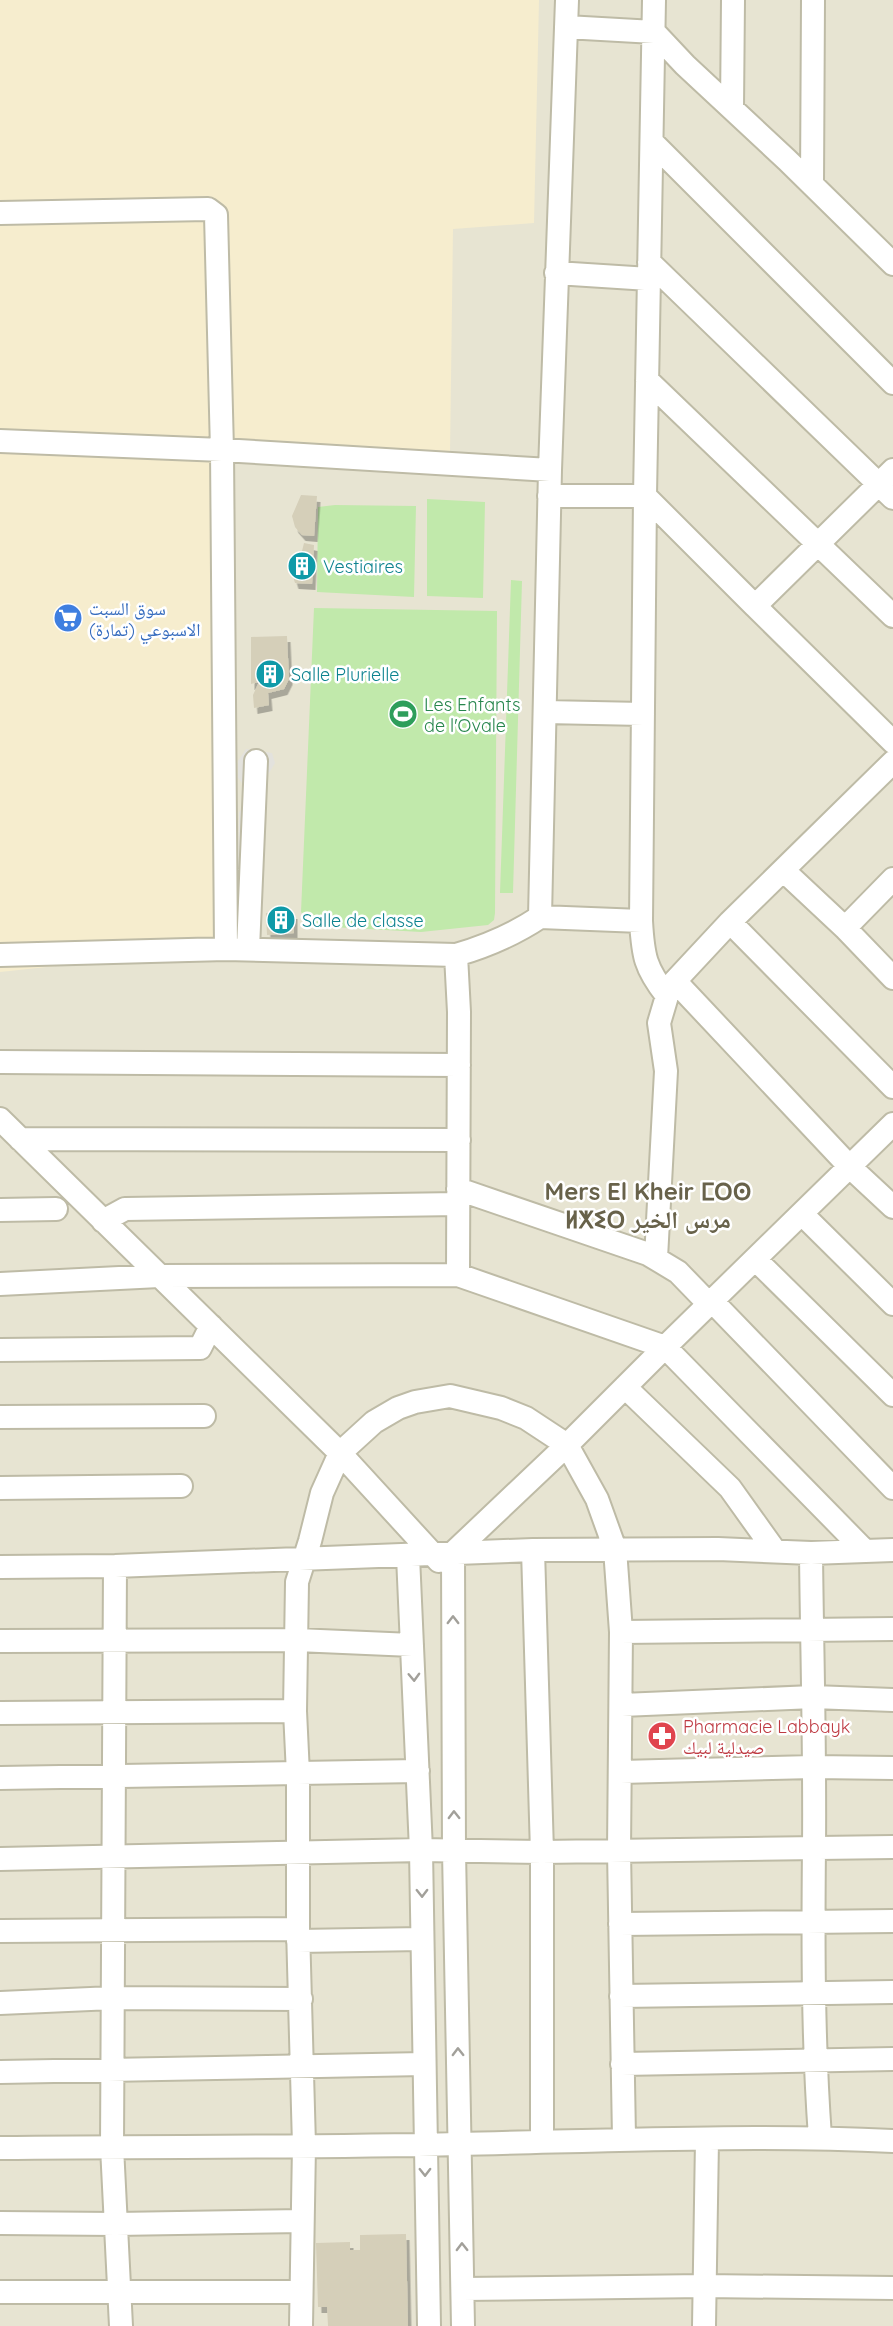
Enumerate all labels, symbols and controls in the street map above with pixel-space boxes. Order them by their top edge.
building icon: Vestiaires [286,550,318,582]
place label: Vestiaires [323,555,403,578]
place label: سوق السبت الاسبوعي (تمارة) [89,597,200,644]
supermarket icon: سوق السبت الاسبوعي (تمارة) [52,602,84,634]
building icon: Salle Plurielle [254,658,286,690]
place label: Salle Plurielle [291,663,399,686]
place label: Les Enfants de l'Ovale [424,693,520,737]
sports icon: Les Enfants de l'Ovale [387,698,419,730]
building icon: Salle de classe [265,904,297,936]
place label: Salle de classe [302,909,424,932]
district label: Mers El Kheir ⵎⵔⵙ ⵍⵅⵉⵔ مرس الخير [545,1176,751,1234]
one-way arrow [447,1615,459,1624]
one-way arrow [407,1673,420,1682]
place label: Pharmacie Labbayk صيدلية لبيك [683,1715,850,1759]
pharmacy icon: Pharmacie Labbayk صيدلية لبيك [646,1720,678,1752]
one-way arrow [448,1810,460,1819]
one-way arrow [415,1888,428,1897]
one-way arrow [452,2047,464,2056]
one-way arrow [419,2167,431,2176]
one-way arrow [456,2242,468,2251]

